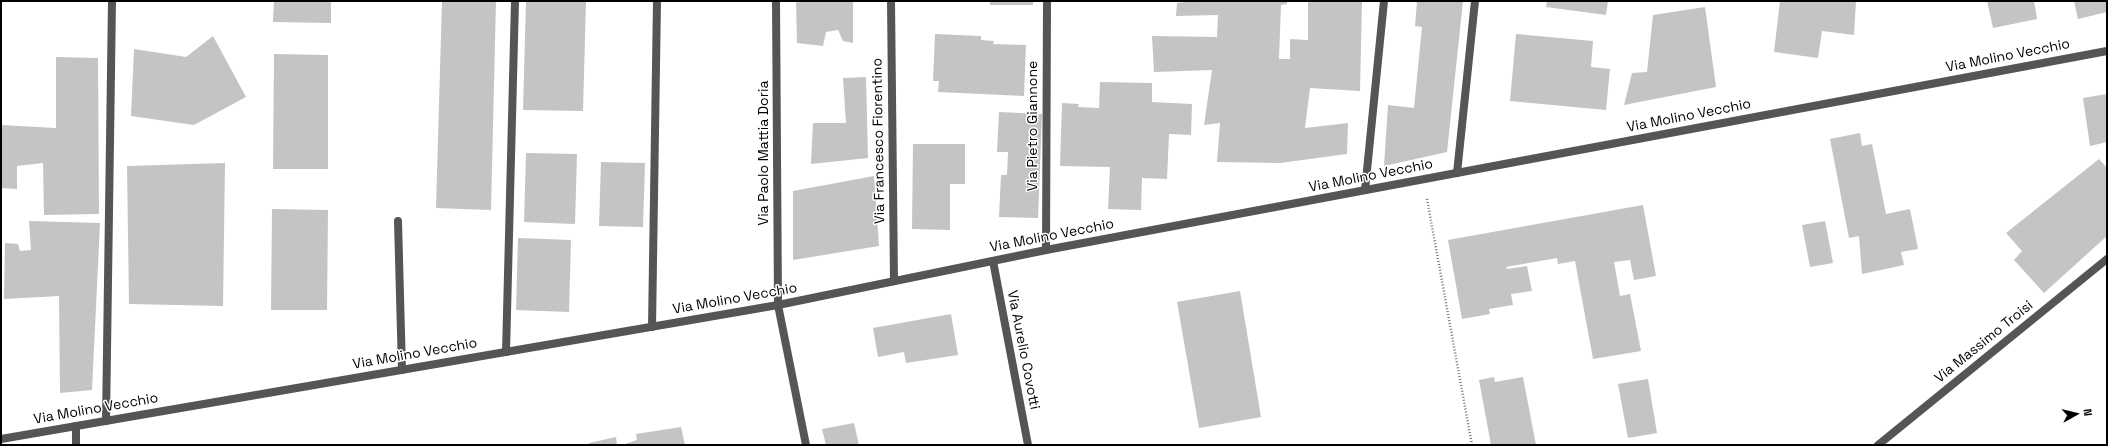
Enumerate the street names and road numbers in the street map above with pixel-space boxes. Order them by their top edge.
street label: Via Molino Vecchio [1945,36,2071,76]
street label: Via Francesco Fiorentino [869,58,889,224]
street label: Via Pietro Giannone [1025,61,1041,191]
street label: Via Paolo Mattia Doria [756,80,772,226]
street label: Via Molino Vecchio [1626,96,1752,136]
street label: Via Molino Vecchio [1308,156,1434,196]
street label: Via Molino Vecchio [989,216,1115,256]
street label: Via Molino Vecchio [671,280,799,318]
street label: Via Aurelio Covotti [1003,289,1043,411]
street label: Via Massimo Troisi [1932,297,2036,387]
street label: Via Molino Vecchio [351,335,479,373]
street label: Via Molino Vecchio [32,390,160,428]

